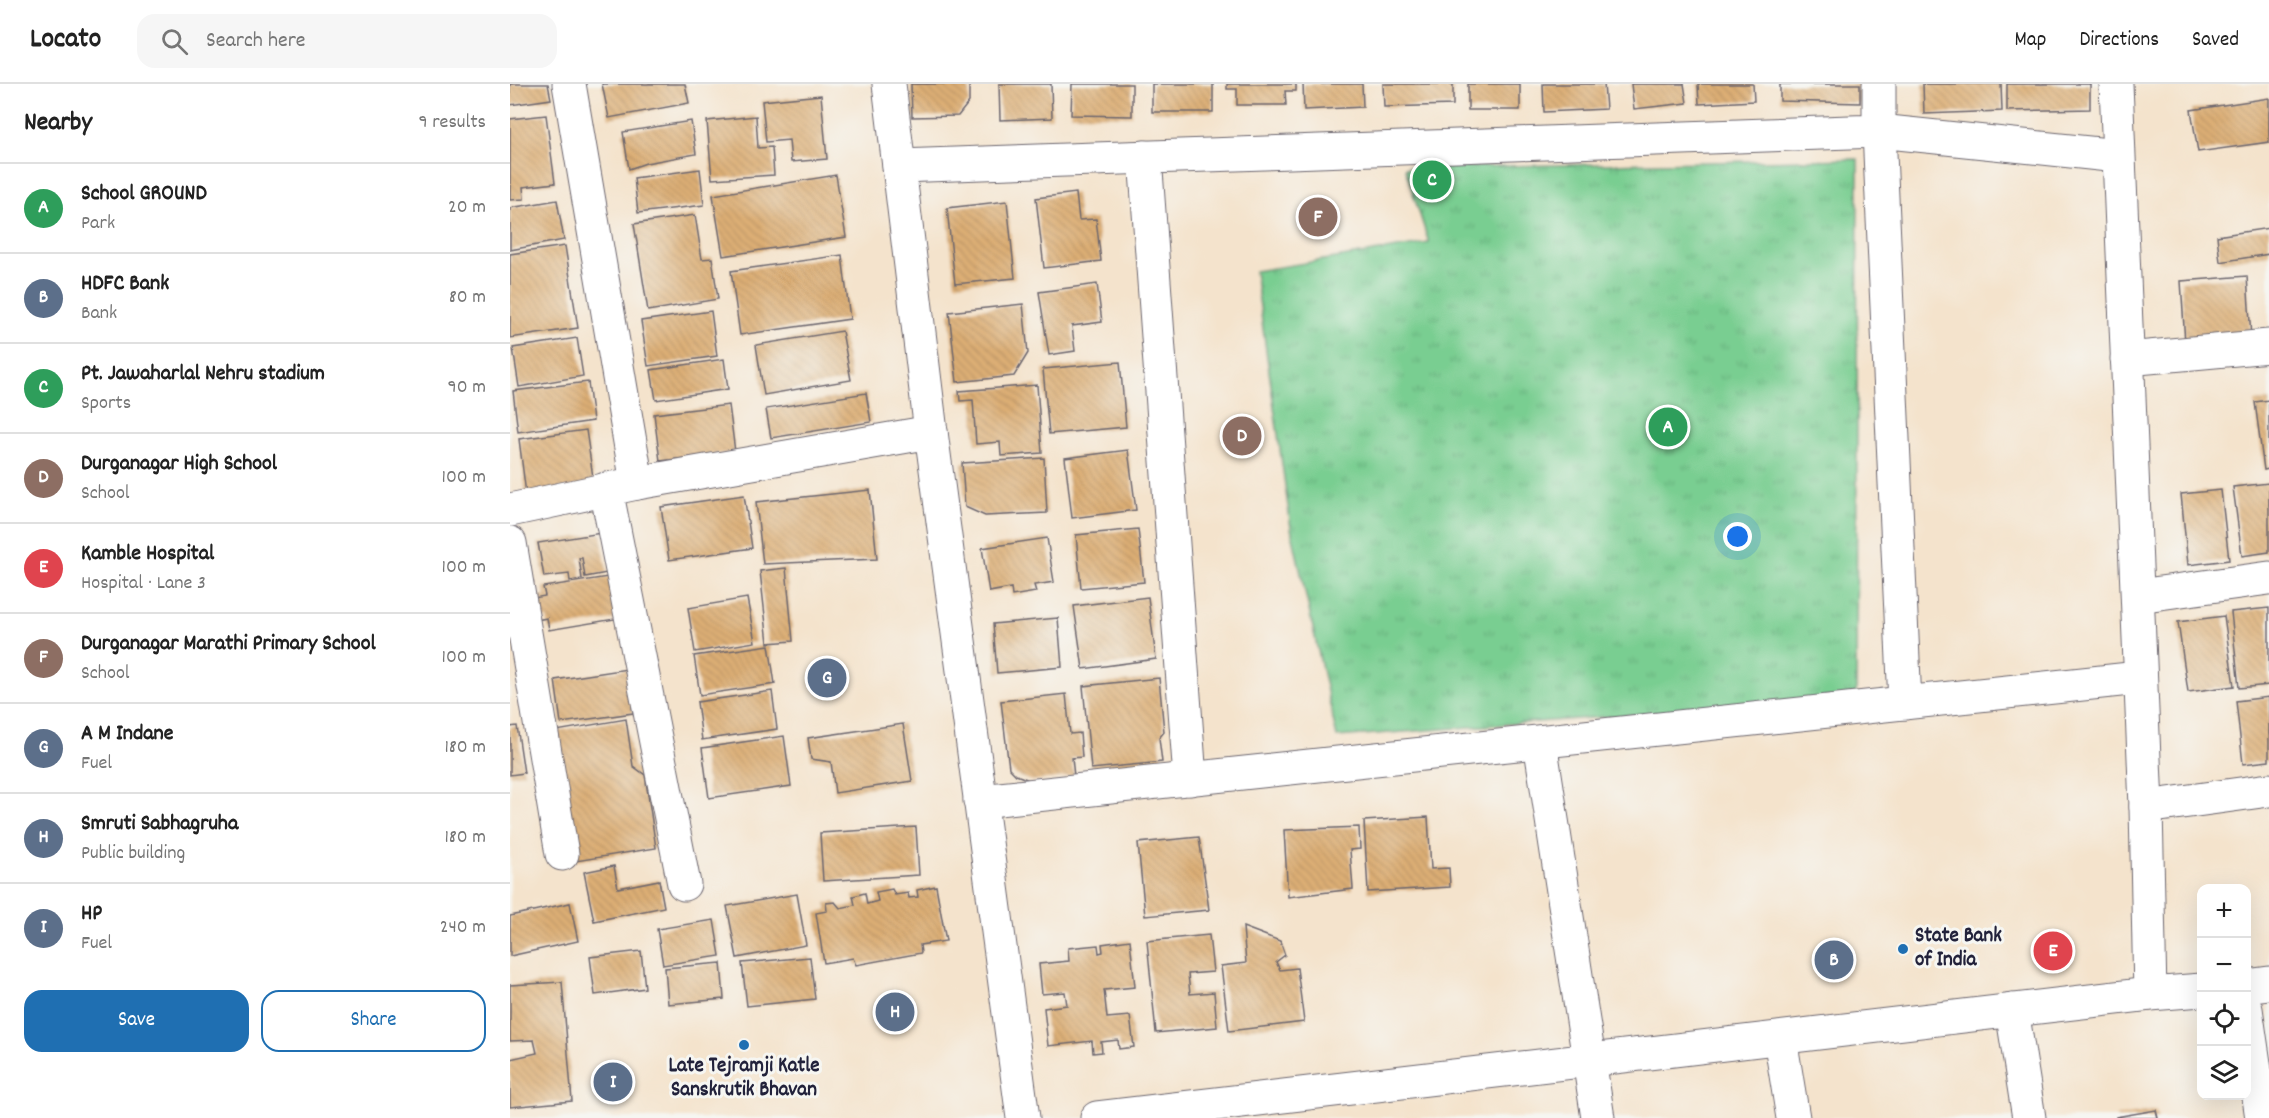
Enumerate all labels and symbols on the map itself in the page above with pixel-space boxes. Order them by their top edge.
pin: C [1412,158,1452,202]
pin: F [1298,194,1338,240]
pin: A [1648,404,1688,450]
pin: D [1222,414,1262,458]
your location [1723,522,1752,551]
pin: G [808,656,846,700]
place label: State Bank of India [1915,922,2002,976]
pin: E [2034,928,2072,974]
pin: B [1814,938,1854,982]
marker: State Bank of India [1896,942,1910,956]
pin: H [876,990,914,1034]
marker: Late Tejramji Katle Sanskrutik Bhavan [737,1038,751,1052]
place label: Late Tejramji Katle Sanskrutik Bhavan [668,1052,820,1106]
pin: I [594,1060,632,1104]

